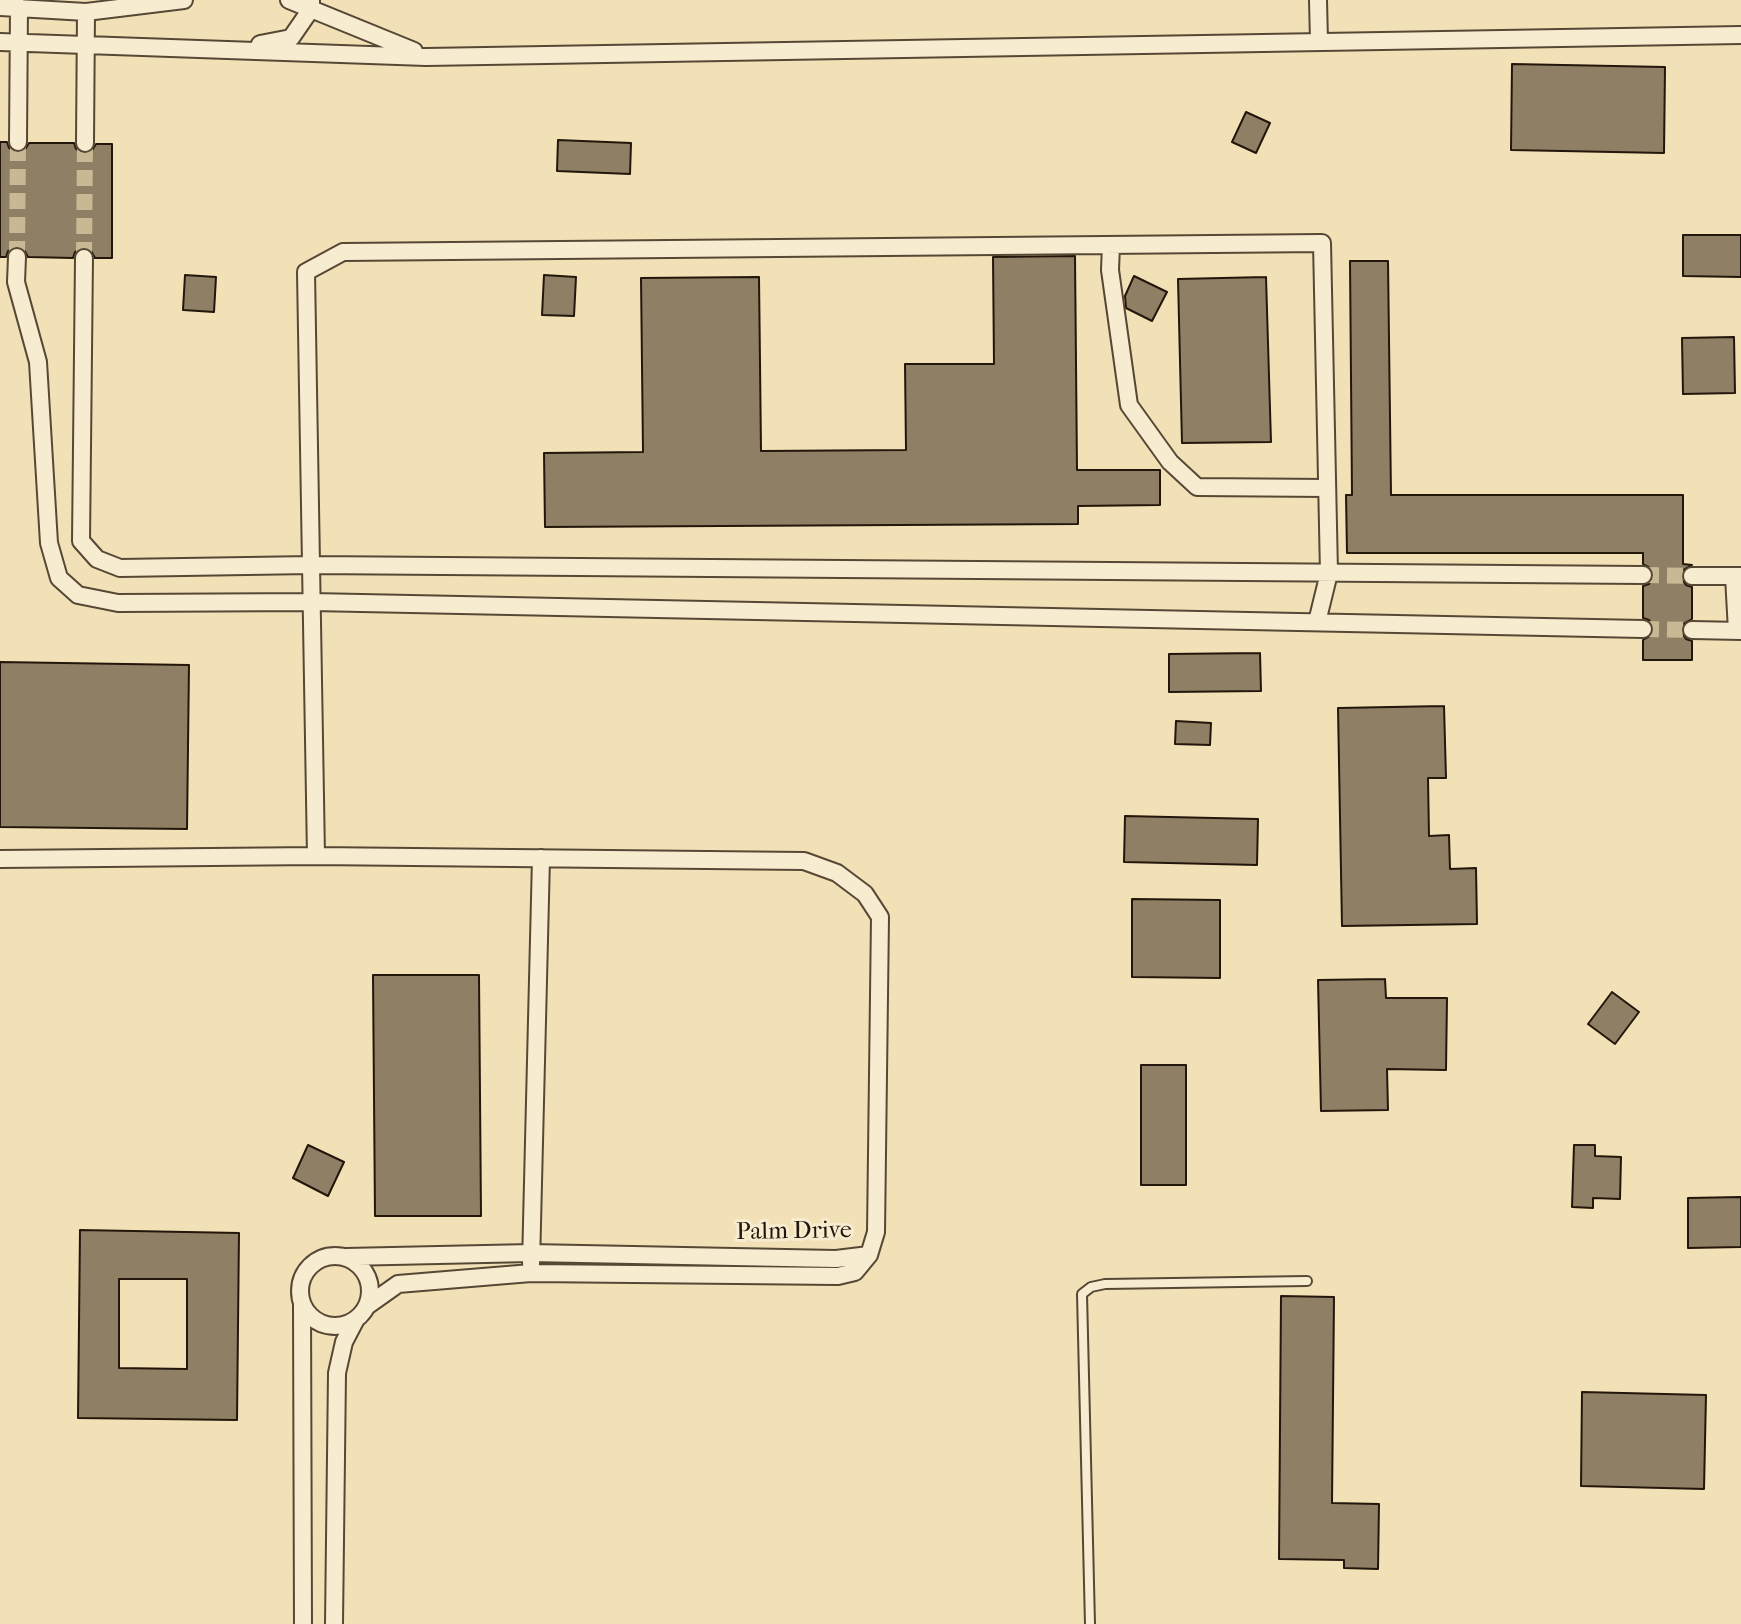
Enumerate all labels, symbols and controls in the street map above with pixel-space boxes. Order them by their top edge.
street label: Palm Drive [736,1217,852,1247]

